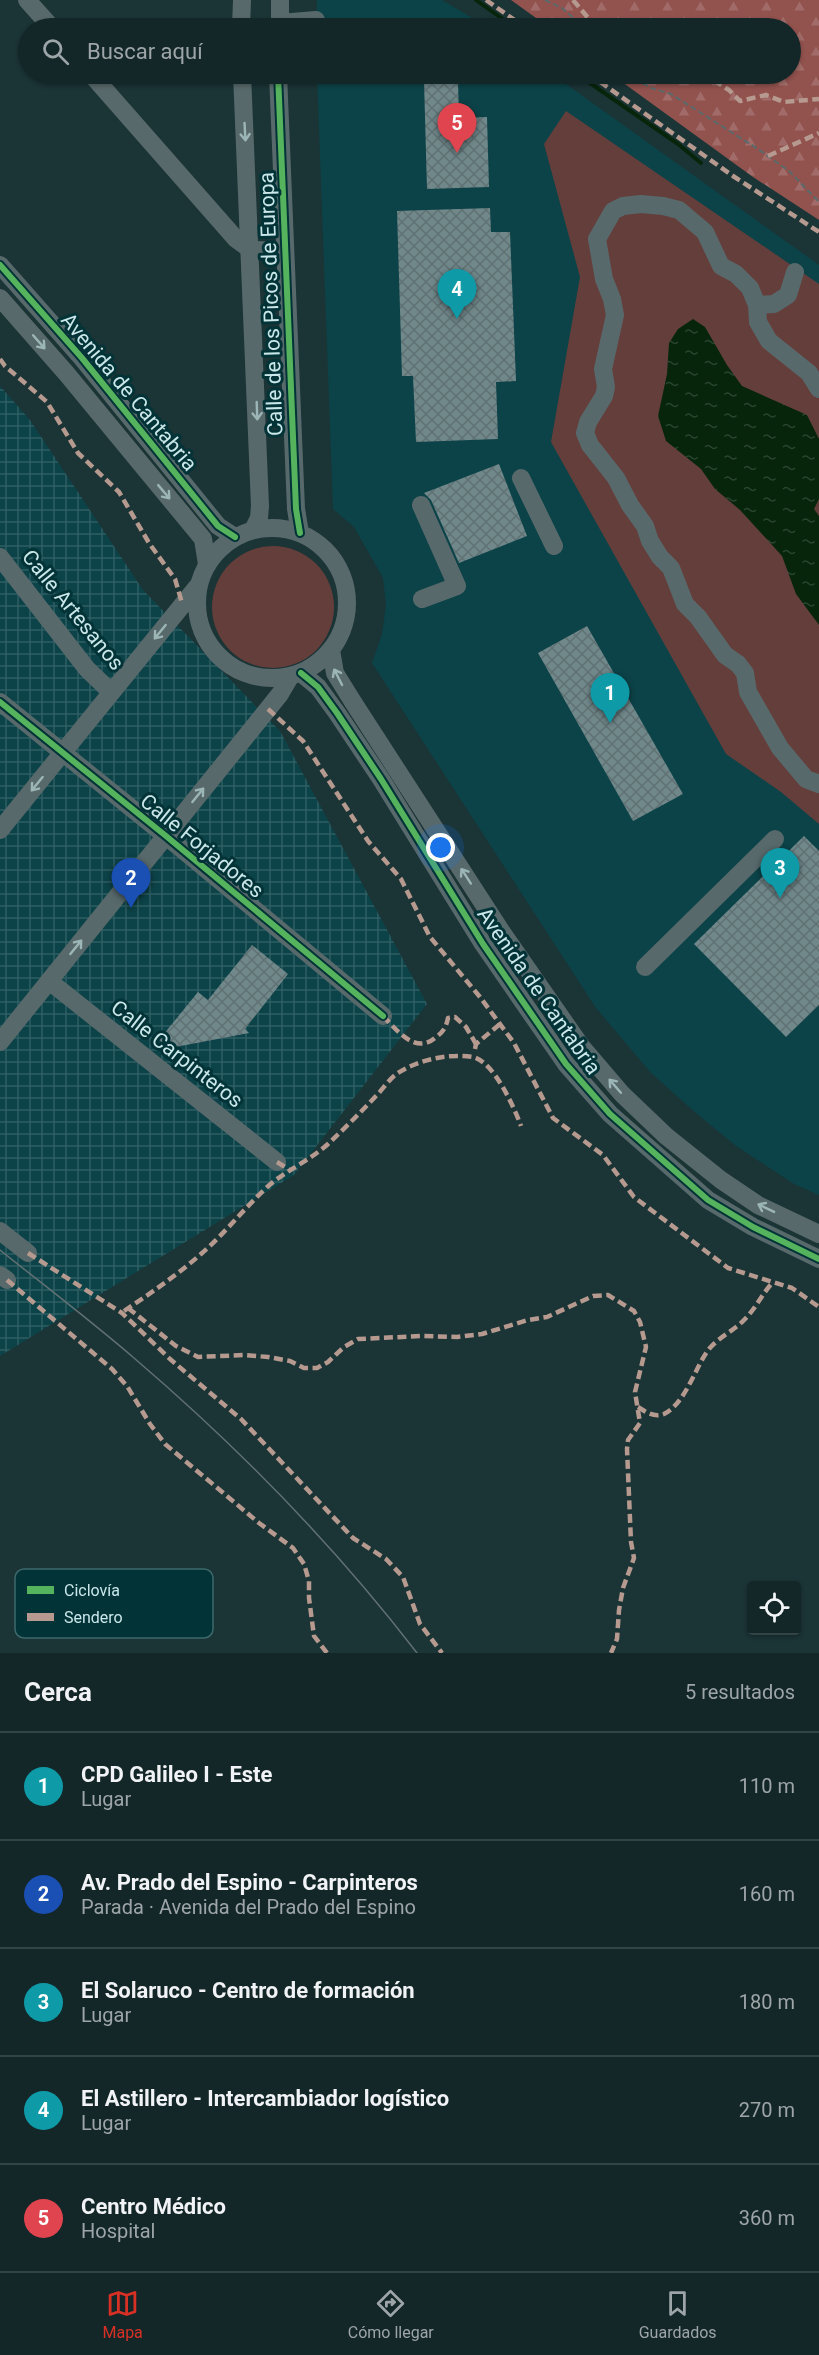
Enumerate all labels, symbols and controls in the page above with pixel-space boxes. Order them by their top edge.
search box [18,18,801,84]
icon: search [39,35,72,68]
text: Buscar aquí [87,39,203,64]
pin: 5 [438,104,476,153]
one-way arrow [240,121,251,141]
street label: Calle de los Picos de Europa [254,172,288,436]
pin: 4 [438,270,476,319]
street label: Avenida de Cantabria [56,308,202,476]
one-way arrow [32,334,45,350]
one-way arrow [251,400,262,420]
one-way arrow [157,483,170,499]
street label: Calle Artesanos [17,545,129,675]
one-way arrow [153,623,166,639]
one-way arrow [332,669,344,687]
pin: 1 [590,674,630,723]
one-way arrow [31,776,44,792]
one-way arrow [192,787,205,803]
street label: Calle Forjadores [136,789,268,903]
your location [426,833,455,862]
pin: 3 [760,848,800,898]
pin: 2 [112,858,150,908]
one-way arrow [460,868,472,885]
street label: Avenida de Cantabria [472,903,606,1079]
one-way arrow [70,939,83,955]
street label: Calle Carpinteros [107,995,247,1113]
one-way arrow [609,1078,622,1094]
one-way arrow [758,1202,776,1214]
legend [15,1569,213,1638]
text: Ciclovía [64,1581,120,1600]
map controls [747,1581,801,1635]
button: locate [747,1581,801,1635]
text: Sendero [64,1608,123,1627]
text: Cerca [24,1677,92,1707]
text: 5 resultados [685,1680,795,1704]
text: CPD Galileo I - Este [81,1762,272,1787]
text: 1 [38,1774,49,1798]
text: 110 m [739,1774,795,1798]
text: Lugar [81,1787,131,1811]
text: Av. Prado del Espino - Carpinteros [81,1870,418,1895]
text: 2 [38,1882,49,1906]
text: 160 m [739,1882,795,1906]
text: Parada · Avenida del Prado del Espino [81,1895,416,1919]
text: El Solaruco - Centro de formación [81,1978,415,2003]
text: 3 [38,1990,49,2014]
text: 180 m [739,1990,795,2014]
text: Lugar [81,2003,131,2027]
text: El Astillero - Intercambiador logístico [81,2086,449,2111]
text: 4 [38,2098,49,2122]
text: 270 m [739,2098,795,2122]
text: Lugar [81,2111,131,2135]
text: Centro Médico [81,2194,226,2219]
text: 5 [38,2206,49,2230]
text: 360 m [739,2206,795,2230]
text: Hospital [81,2219,155,2243]
tab: Mapa [102,2287,143,2342]
tab: Cómo llegar [348,2287,434,2342]
tab: Guardados [639,2287,717,2342]

